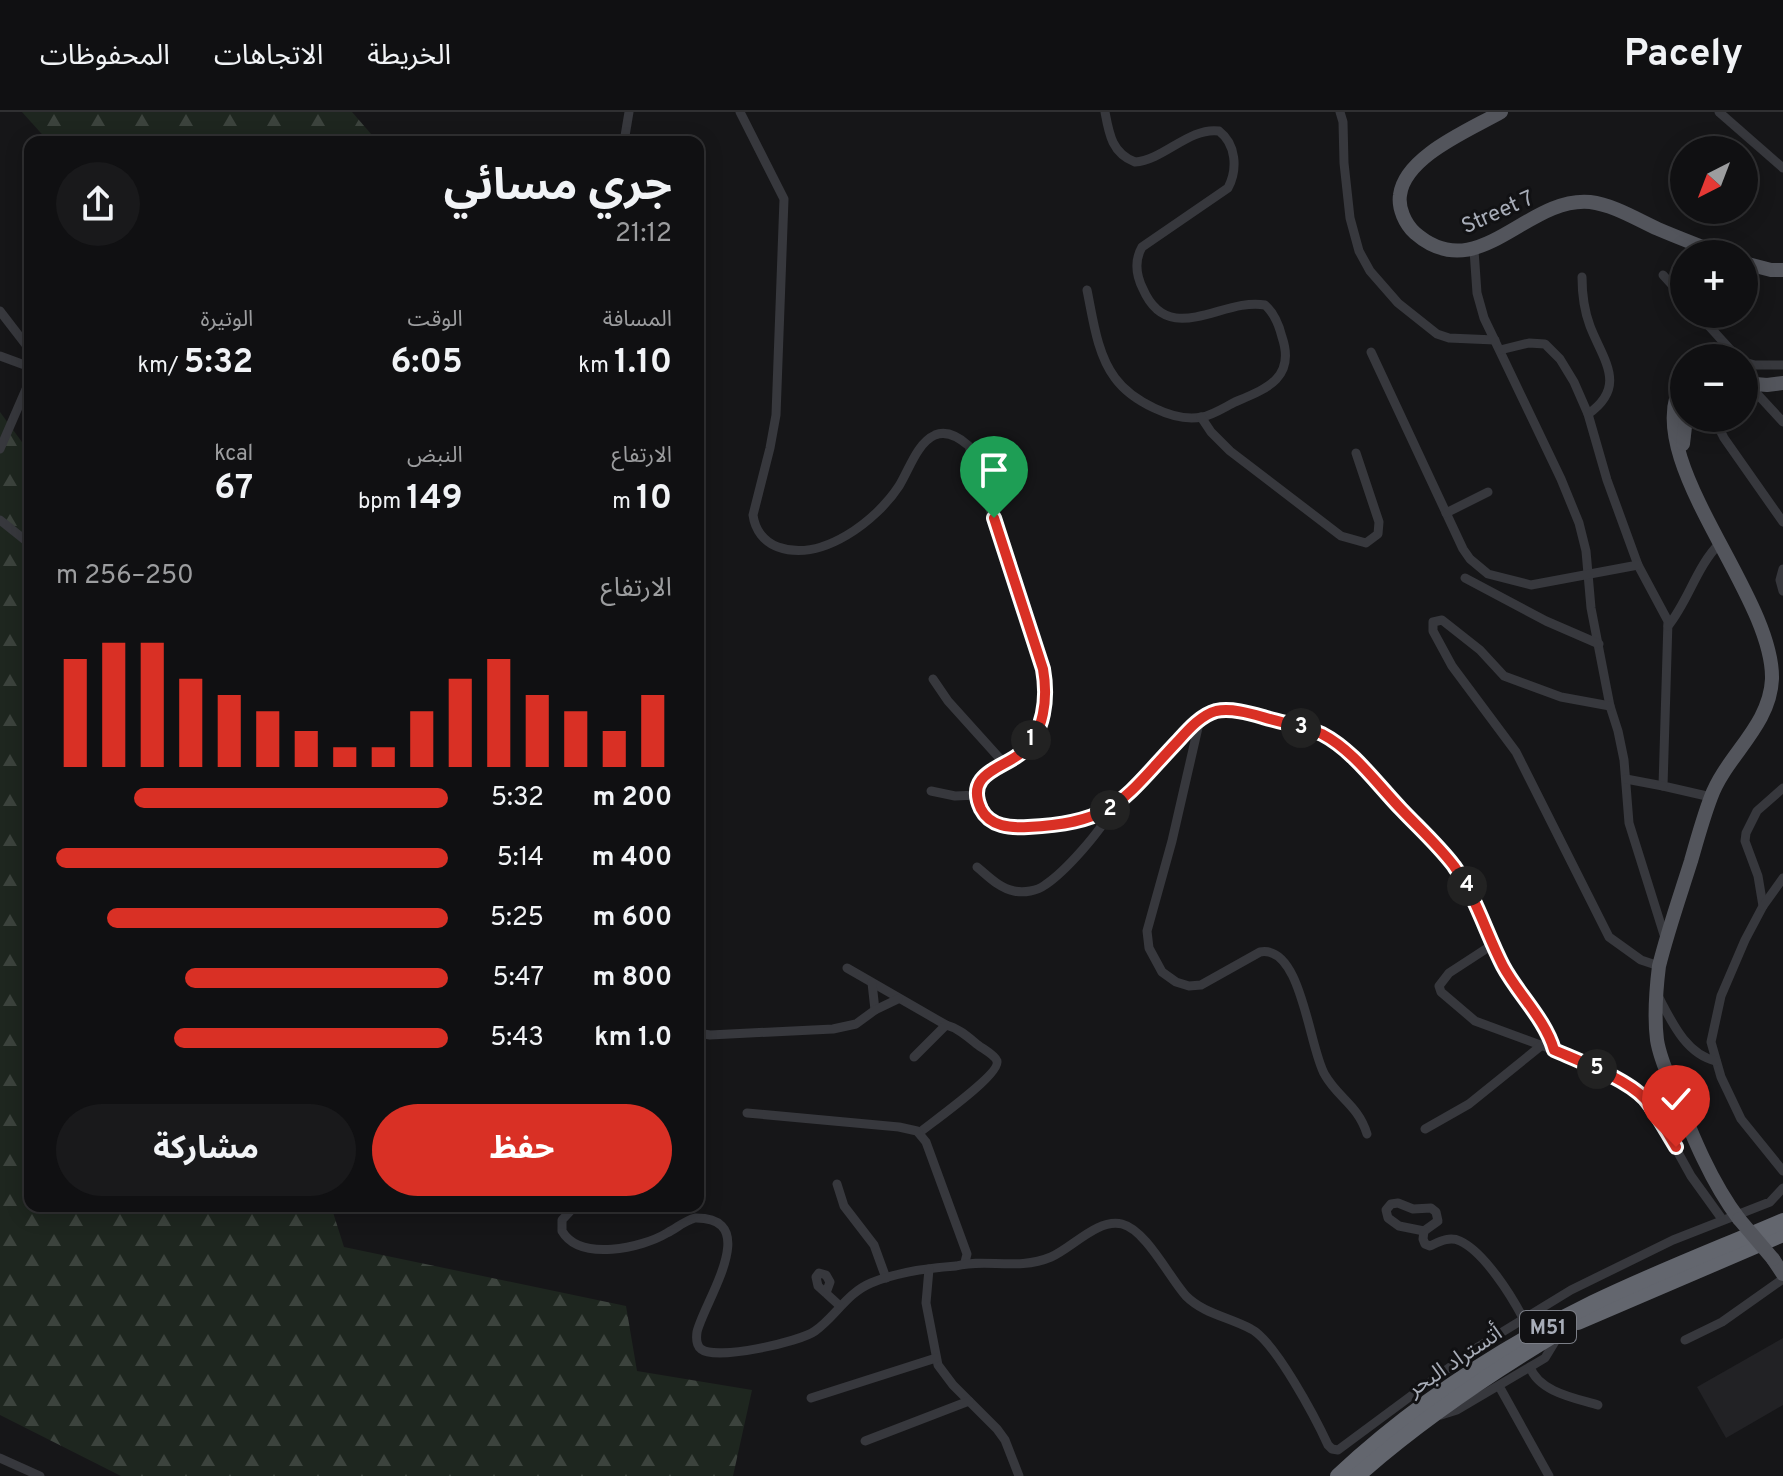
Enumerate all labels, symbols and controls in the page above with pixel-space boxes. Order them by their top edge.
text: Pacely [1624,31,1743,80]
text: المحفوظات [40,39,170,75]
text: الاتجاهات [214,39,323,75]
text: الخريطة [367,39,451,75]
north arrow [1670,136,1758,224]
map controls [1670,136,1758,432]
text: جري مسائي [444,160,672,216]
button: share [56,162,140,246]
street label: Street 7 [1458,185,1538,241]
text: 21:12 [615,218,672,251]
button: + [1670,240,1758,328]
text: الوتيرة [200,307,253,334]
text: الوقت [407,307,463,334]
text: المسافة [603,307,672,334]
text: 5:32 [184,342,253,385]
text: 6:05 [390,342,463,385]
text: 1.10 [614,342,672,385]
button: − [1670,344,1758,432]
text: /km [137,353,184,380]
text: km [578,353,614,380]
pin [960,436,1028,518]
text: kcal [214,441,253,468]
text: النبض [407,443,463,470]
text: الارتفاع [612,443,672,470]
icon: arrive [972,448,1016,492]
text: 67 [214,468,253,511]
text: 149 [406,478,463,521]
text: 10 [636,478,672,521]
text: bpm [358,489,406,516]
text: m [612,489,636,516]
text: 250–256 m [56,560,194,593]
text: الارتفاع [601,573,672,606]
pin: 3 [1281,708,1321,748]
text: 3 [1294,714,1308,741]
pin: 1 [1011,720,1051,760]
text: 1 [1027,726,1035,753]
text: 5:32 [491,782,544,815]
text: 200 m [593,782,672,815]
pin: 2 [1090,790,1130,830]
text: 2 [1103,796,1117,823]
text: 5:14 [497,842,544,875]
text: 400 m [592,842,672,875]
pin: 4 [1447,866,1487,906]
text: 4 [1460,872,1474,899]
text: 5:25 [490,902,544,935]
text: 600 m [592,902,672,935]
text: 5:47 [493,962,544,995]
text: 800 m [592,962,672,995]
text: 5:43 [490,1022,544,1055]
text: 1.0 km [594,1022,672,1055]
pin: 5 [1577,1049,1617,1089]
text: 5 [1590,1055,1604,1082]
pin [1642,1065,1710,1147]
icon: check [1654,1077,1698,1121]
button: مشاركة [56,1104,356,1196]
button: حفظ [372,1104,672,1196]
road number: M51 [1520,1311,1576,1343]
street label: أتستراد البحر [1401,1319,1508,1404]

